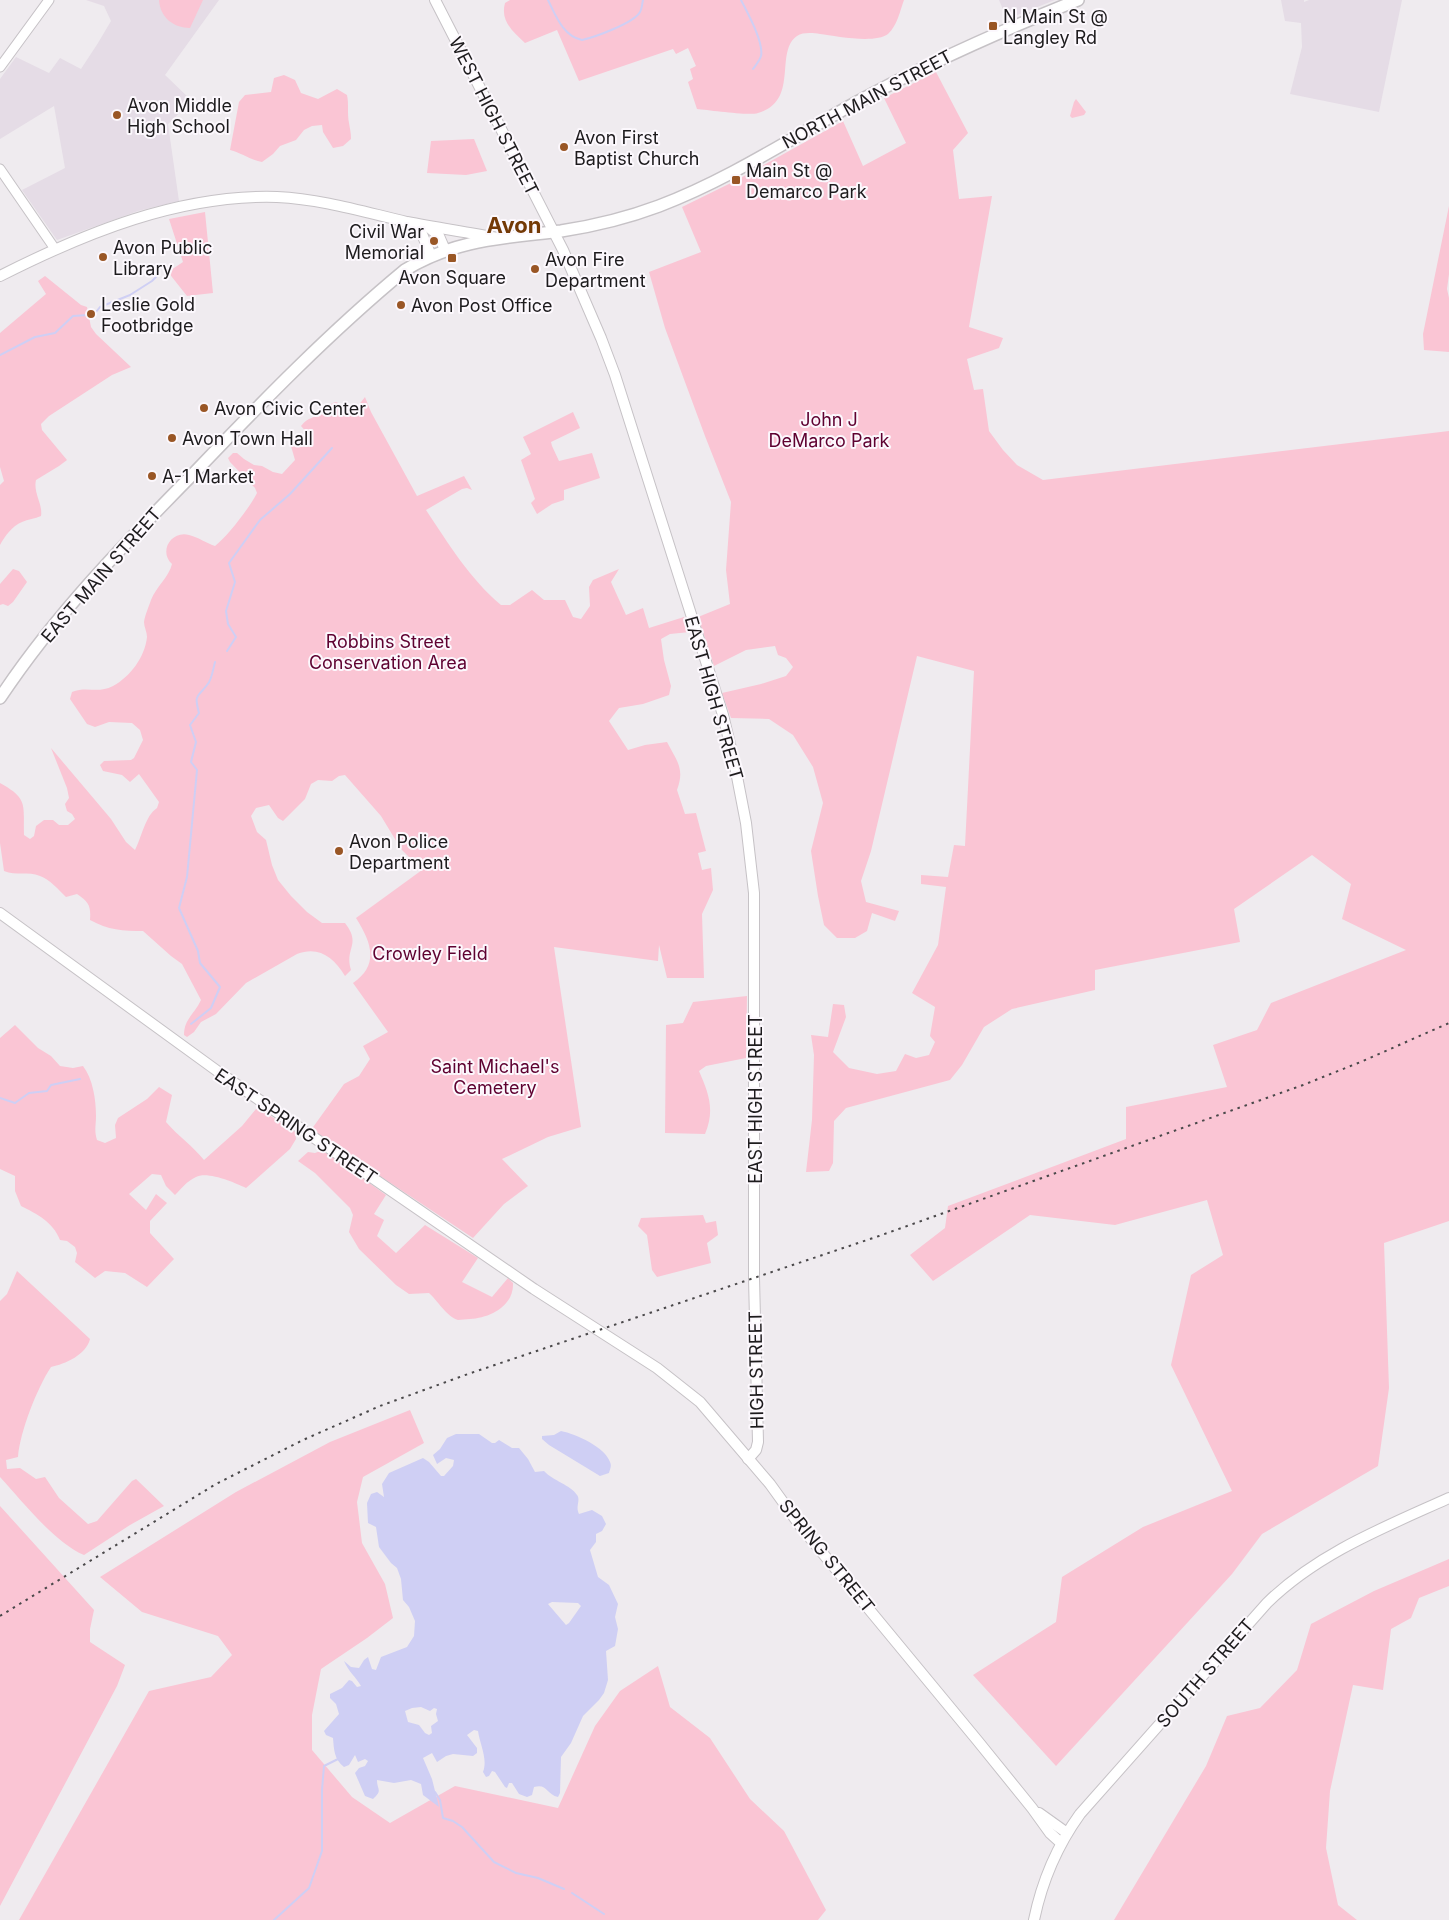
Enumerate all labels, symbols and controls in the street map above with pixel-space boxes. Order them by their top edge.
place label: N Main St @ Langley Rd [1003,6,1108,48]
marker: N Main St @ Langley Rd [987,20,999,32]
street label: WEST HIGH STREET [445,33,543,199]
street label: NORTH MAIN STREET [779,45,955,153]
place label: Avon Middle High School [127,95,232,137]
marker: Avon Middle High School [111,109,123,121]
place label: Avon First Baptist Church [574,127,699,169]
marker: Avon First Baptist Church [558,141,570,153]
place label: Main St @ Demarco Park [746,160,867,202]
marker: Main St @ Demarco Park [730,174,742,186]
district label: Avon [487,212,541,238]
place label: Civil War Memorial [345,221,424,263]
marker: Civil War Memorial [428,235,440,247]
place label: Avon Public Library [113,237,213,279]
place label: Avon Fire Department [545,249,646,291]
marker: Avon Public Library [97,251,109,263]
marker: Avon Square [446,252,458,264]
marker: Avon Fire Department [529,263,541,275]
place label: Avon Square [398,267,506,288]
place label: Leslie Gold Footbridge [101,294,195,336]
place label: Avon Post Office [411,295,553,316]
marker: Avon Post Office [395,299,407,311]
marker: Leslie Gold Footbridge [85,308,97,320]
place label: Avon Civic Center [214,398,366,419]
marker: Avon Civic Center [198,402,210,414]
park label: John J DeMarco Park [768,409,890,451]
place label: Avon Town Hall [182,428,313,449]
marker: Avon Town Hall [166,432,178,444]
place label: A-1 Market [162,466,254,487]
marker: A-1 Market [146,470,158,482]
street label: EAST MAIN STREET [37,503,165,647]
street label: EAST HIGH STREET [681,614,747,782]
park label: Robbins Street Conservation Area [309,631,467,673]
place label: Avon Police Department [349,831,450,873]
marker: Avon Police Department [333,845,345,857]
park label: Crowley Field [372,943,488,964]
street label: EAST HIGH STREET [745,1014,766,1184]
park label: Saint Michael's Cemetery [430,1056,560,1098]
street label: EAST SPRING STREET [211,1064,381,1188]
street label: HIGH STREET [744,1311,768,1429]
street label: SPRING STREET [775,1495,879,1617]
street label: SOUTH STREET [1152,1614,1258,1732]

